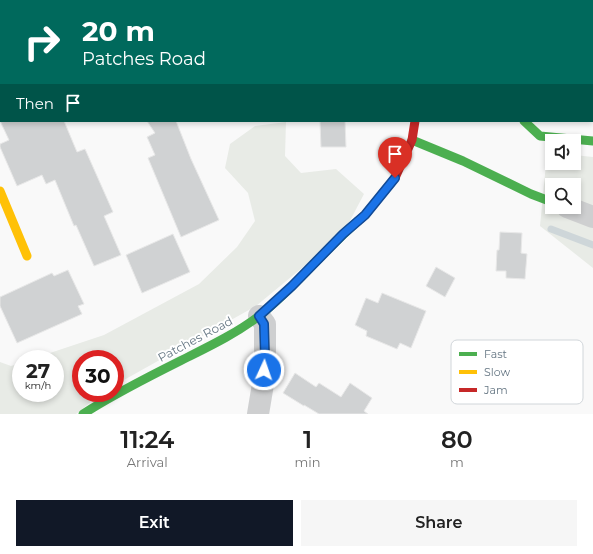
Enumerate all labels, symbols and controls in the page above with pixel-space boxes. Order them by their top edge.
text: 20 m [82,14,155,48]
icon: right [16,16,68,68]
text: Patches Road [82,48,206,70]
icon: arrive [62,92,84,114]
text: Then [16,94,54,113]
map controls [545,134,581,214]
button: sound [545,134,581,170]
pin [378,137,412,178]
icon: arrive [384,143,406,165]
button: search [545,178,581,214]
street label: Patches Road [155,313,235,365]
legend [451,340,583,404]
text: Fast [484,347,508,361]
position arrow [243,349,285,391]
speed limit sign: 30 [72,350,124,402]
text: 27 [26,359,50,383]
text: Slow [484,365,510,379]
text: km/h [25,379,51,392]
text: Jam [483,383,508,397]
text: 11:24 [120,425,174,454]
text: 1 [303,425,312,454]
text: 80 [441,425,473,454]
text: Arrival [127,454,168,470]
text: min [295,454,321,470]
text: m [450,454,464,470]
button: Exit [16,500,293,546]
button: Share [301,500,577,546]

